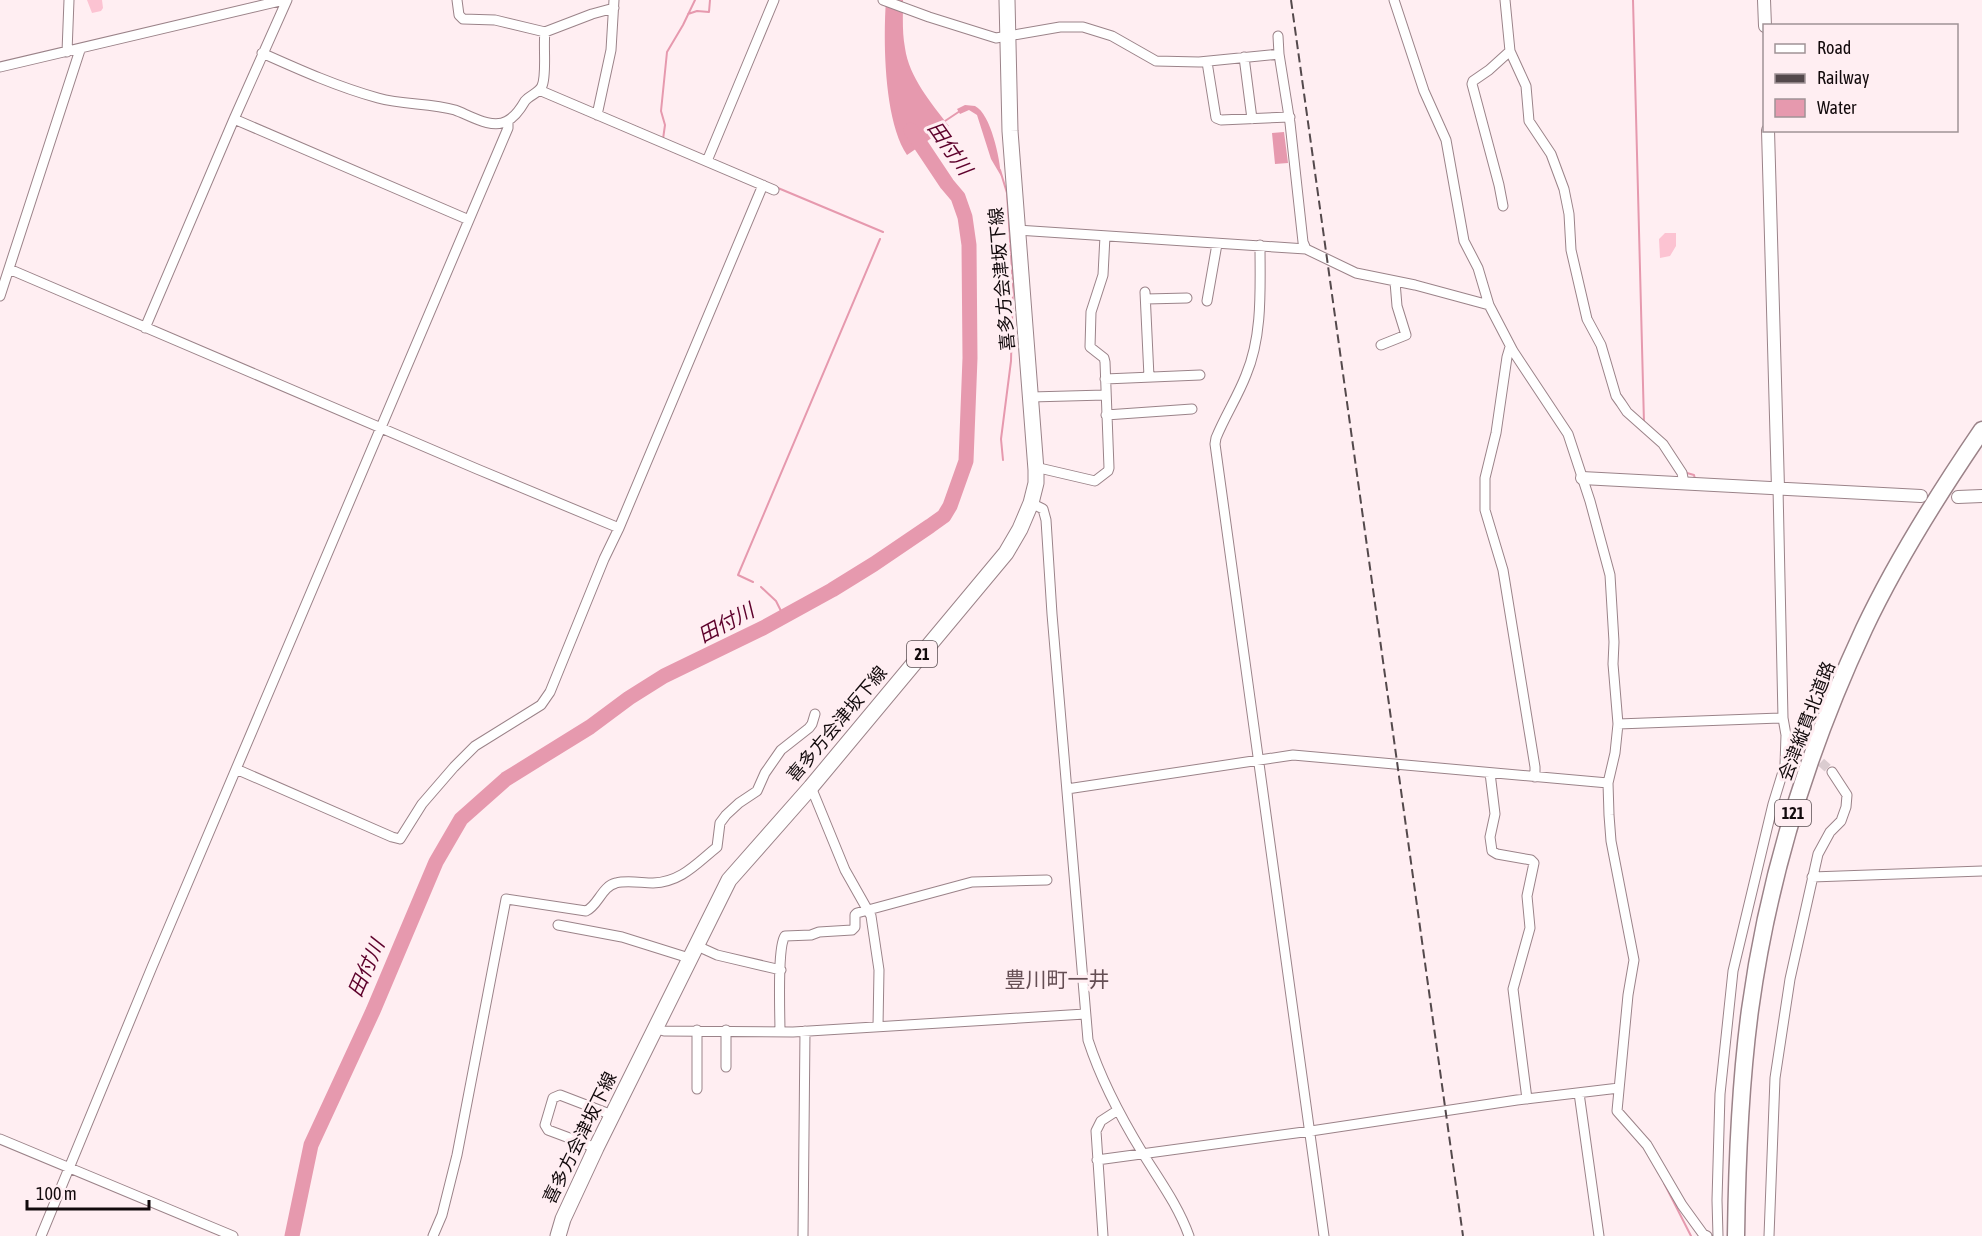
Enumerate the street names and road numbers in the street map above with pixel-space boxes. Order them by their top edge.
street label: 喜多方会津坂下線 [985,206,1018,352]
road number: 21 [907,641,937,667]
street label: 会津縦貫北道路 [1774,658,1839,783]
street label: 喜多方会津坂下線 [782,662,891,786]
road number: 121 [1775,800,1811,826]
street label: 喜多方会津坂下線 [539,1068,621,1207]

